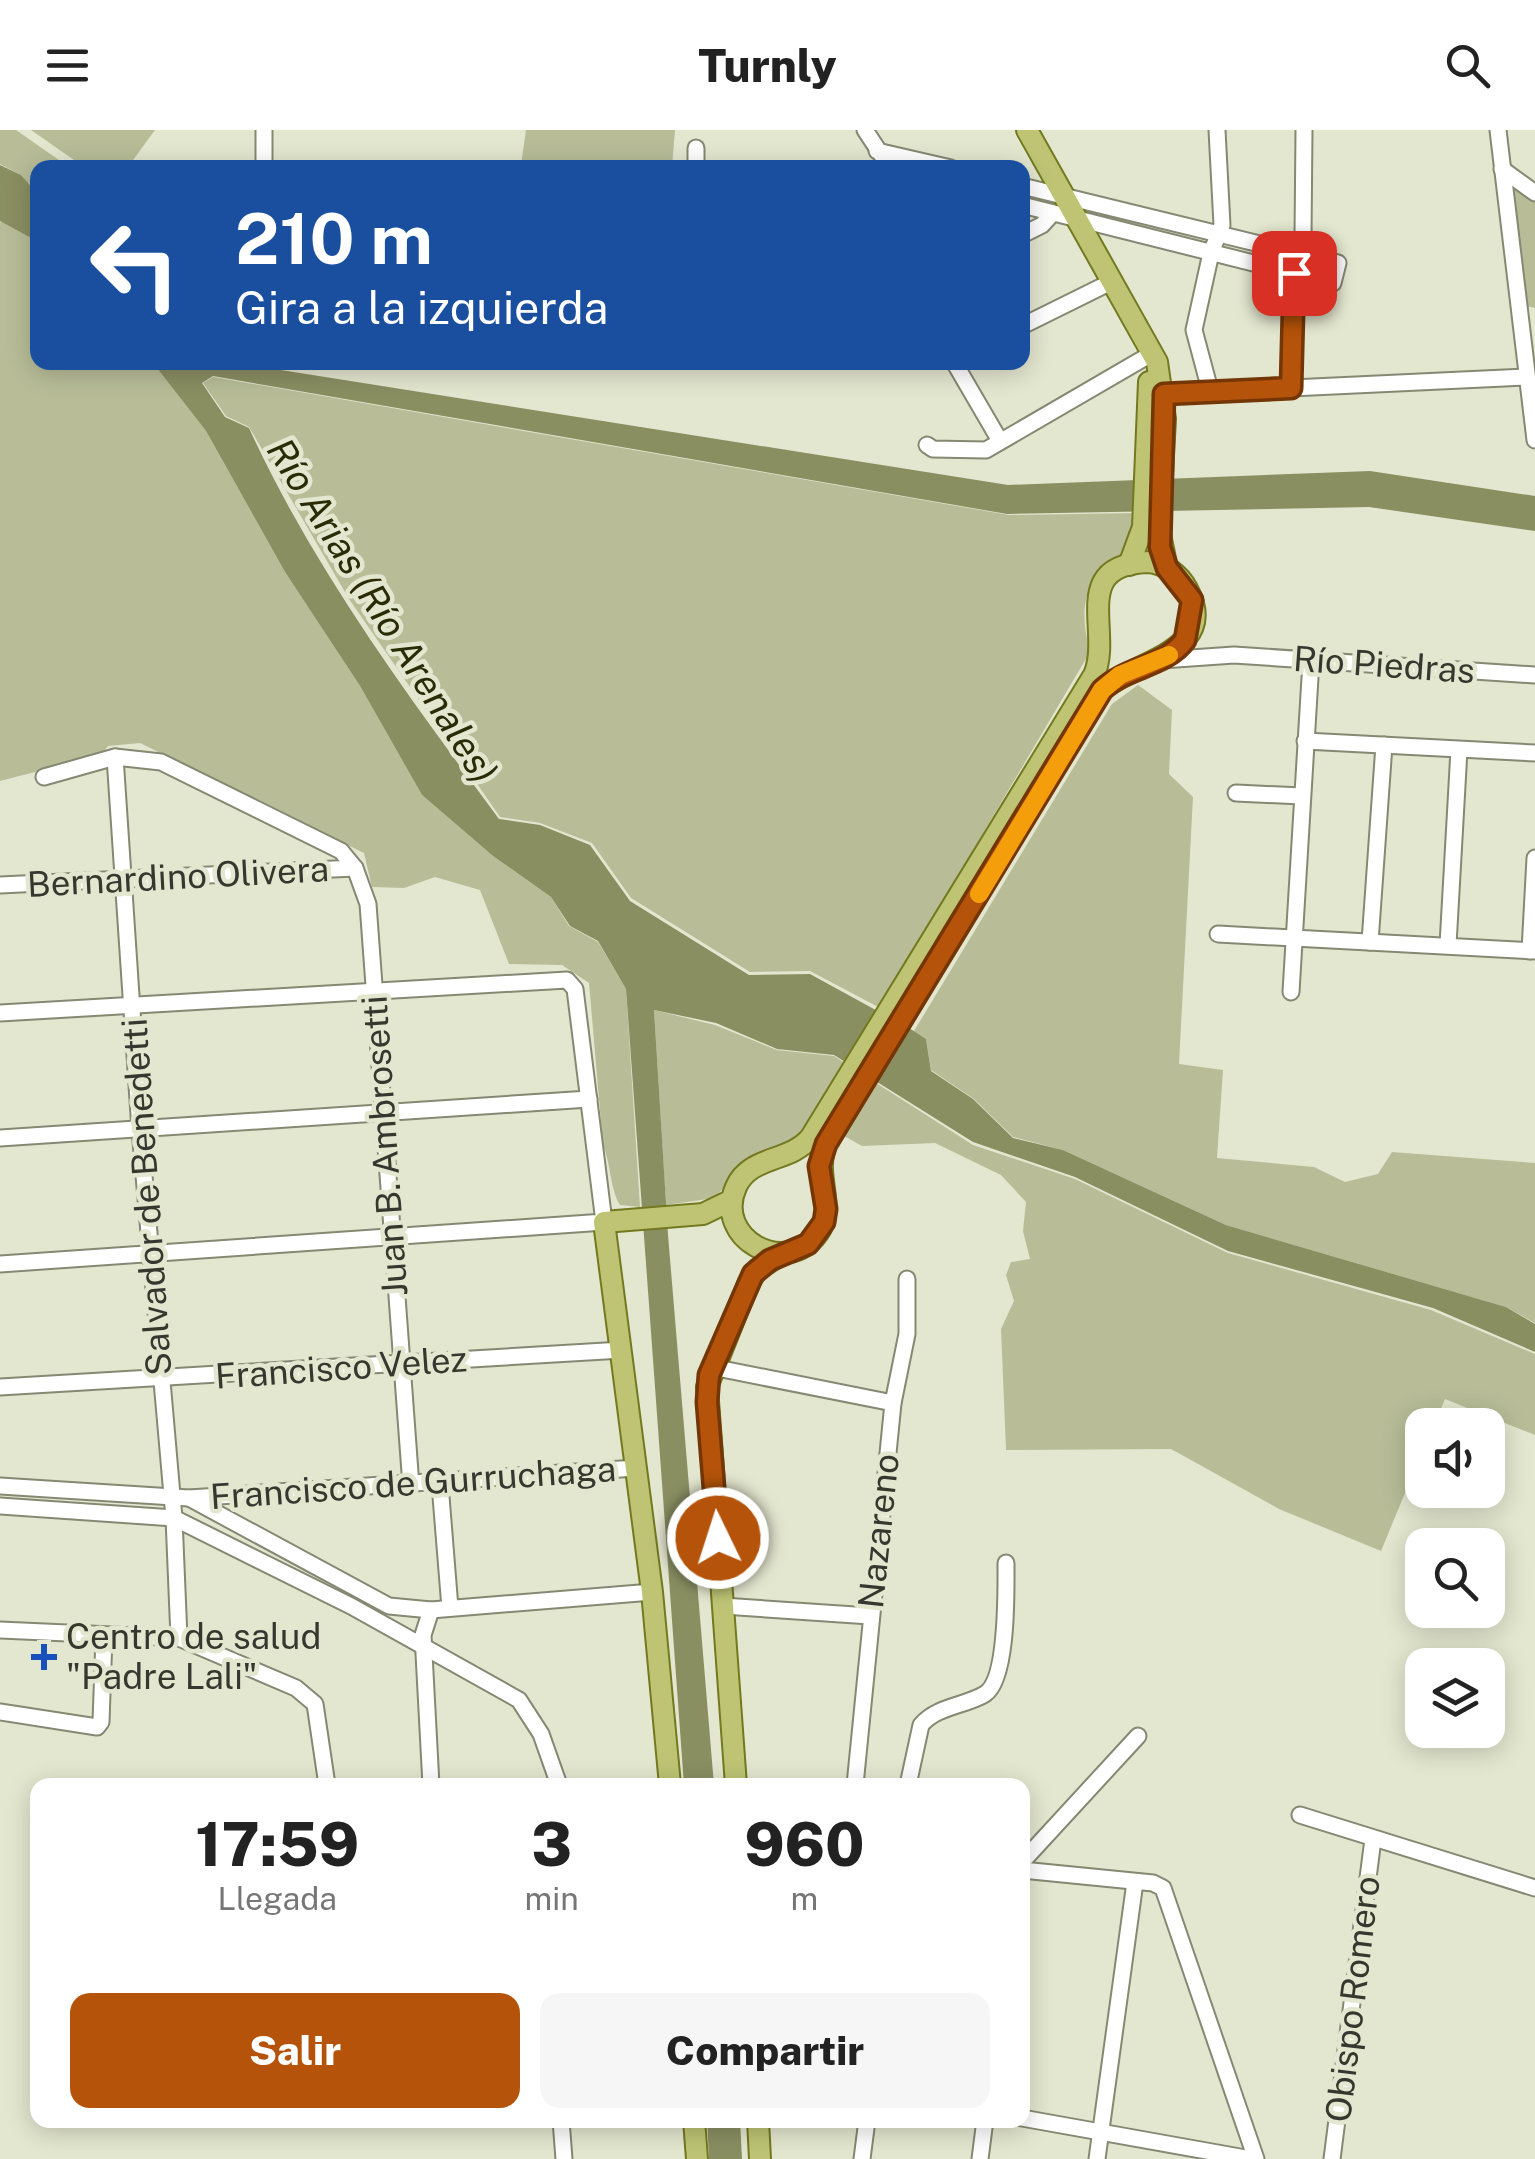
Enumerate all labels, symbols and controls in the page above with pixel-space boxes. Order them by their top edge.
icon: menu [40,38,95,93]
icon: search [1440,38,1495,93]
text: Turnly [698,39,837,92]
text: 210 m [235,197,433,280]
icon: left [70,200,200,330]
pin [1252,231,1337,316]
icon: arrive [1267,246,1322,301]
text: Gira a la izquierda [235,281,608,334]
water label: Río Arias (Río Arenales) [258,430,507,791]
street label: Río Piedras [1292,638,1476,691]
street label: Bernardino Olivera [26,848,330,905]
street label: Juan B. Ambrosetti [354,994,415,1298]
street label: Salvador de Benedetti [114,1017,179,1377]
street label: Francisco Velez [214,1338,468,1397]
map controls [1405,1408,1505,1748]
button: sound [1405,1408,1505,1508]
street label: Francisco de Gurruchaga [209,1448,617,1517]
street label: Nazareno [850,1452,907,1610]
position arrow [666,1486,770,1590]
button: search [1405,1528,1505,1628]
place label: Centro de salud "Padre Lali" [66,1616,321,1697]
marker: Centro de salud "Padre Lali" [31,1644,57,1670]
button: layers [1405,1648,1505,1748]
text: 17:59 [195,1809,359,1880]
text: 3 [531,1809,572,1880]
text: 960 [744,1809,865,1880]
street label: Obispo Romero [1317,1873,1388,2124]
text: Llegada [218,1880,337,1917]
text: min [525,1880,579,1917]
text: m [791,1880,818,1917]
button: Salir [70,1993,520,2108]
button: Compartir [540,1993,990,2108]

